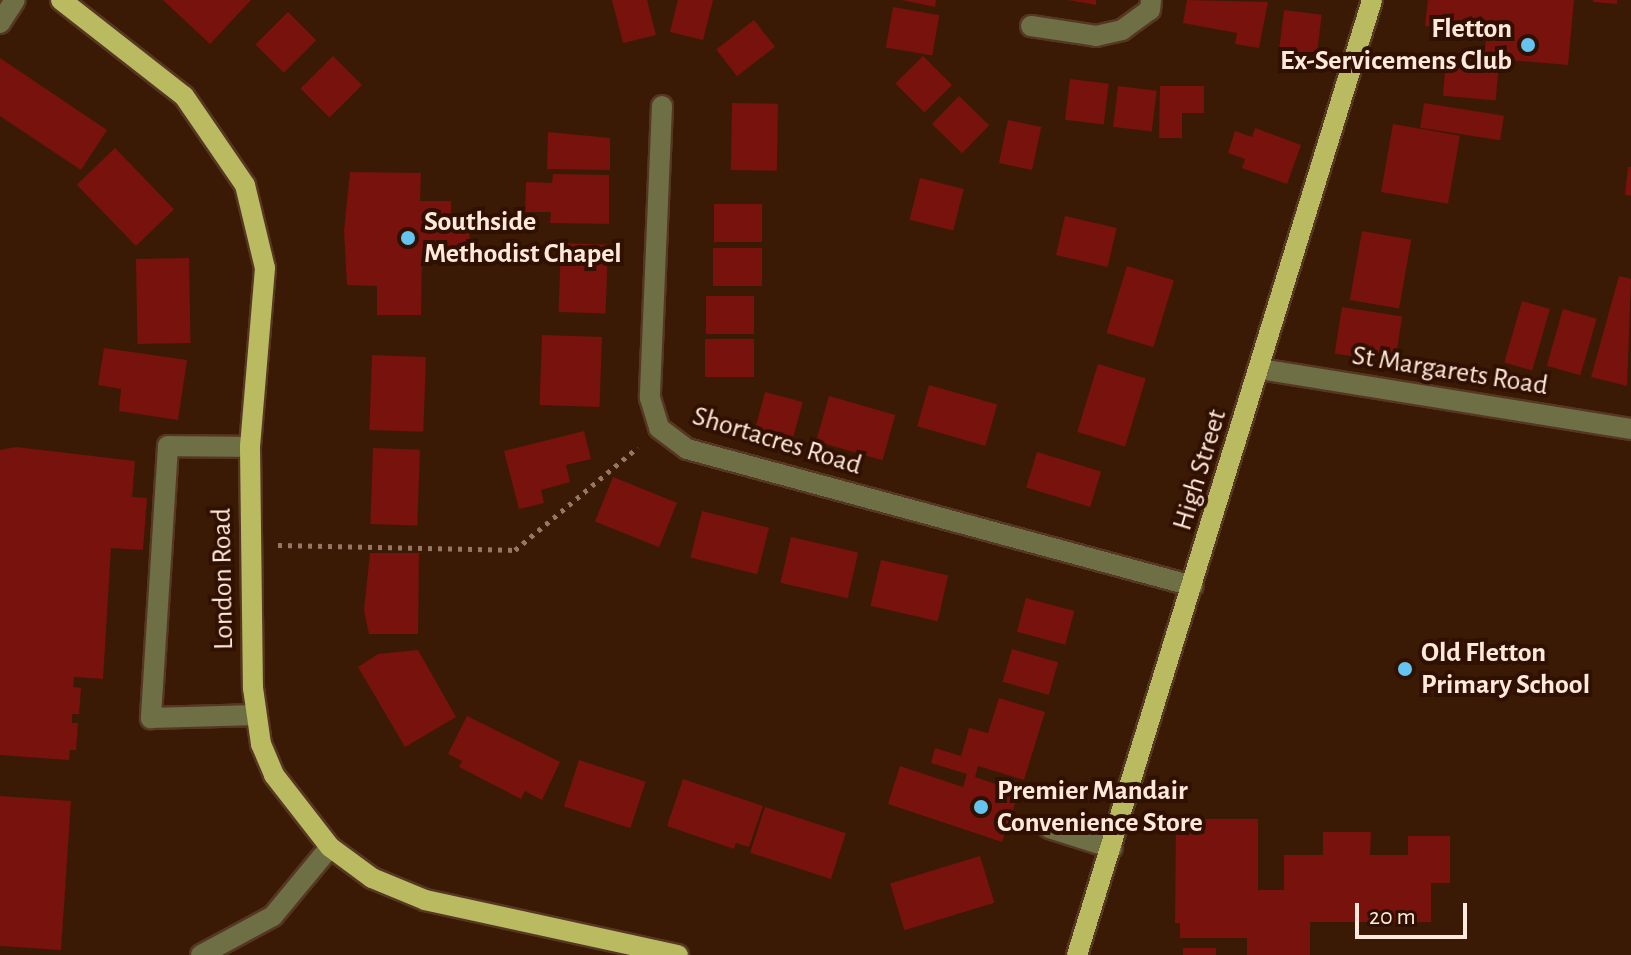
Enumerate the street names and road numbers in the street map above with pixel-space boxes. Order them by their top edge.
street label: St Margarets Road [1350,339,1550,403]
street label: Shortacres Road [688,399,866,483]
street label: High Street [1166,405,1234,535]
street label: London Road [205,508,241,650]

